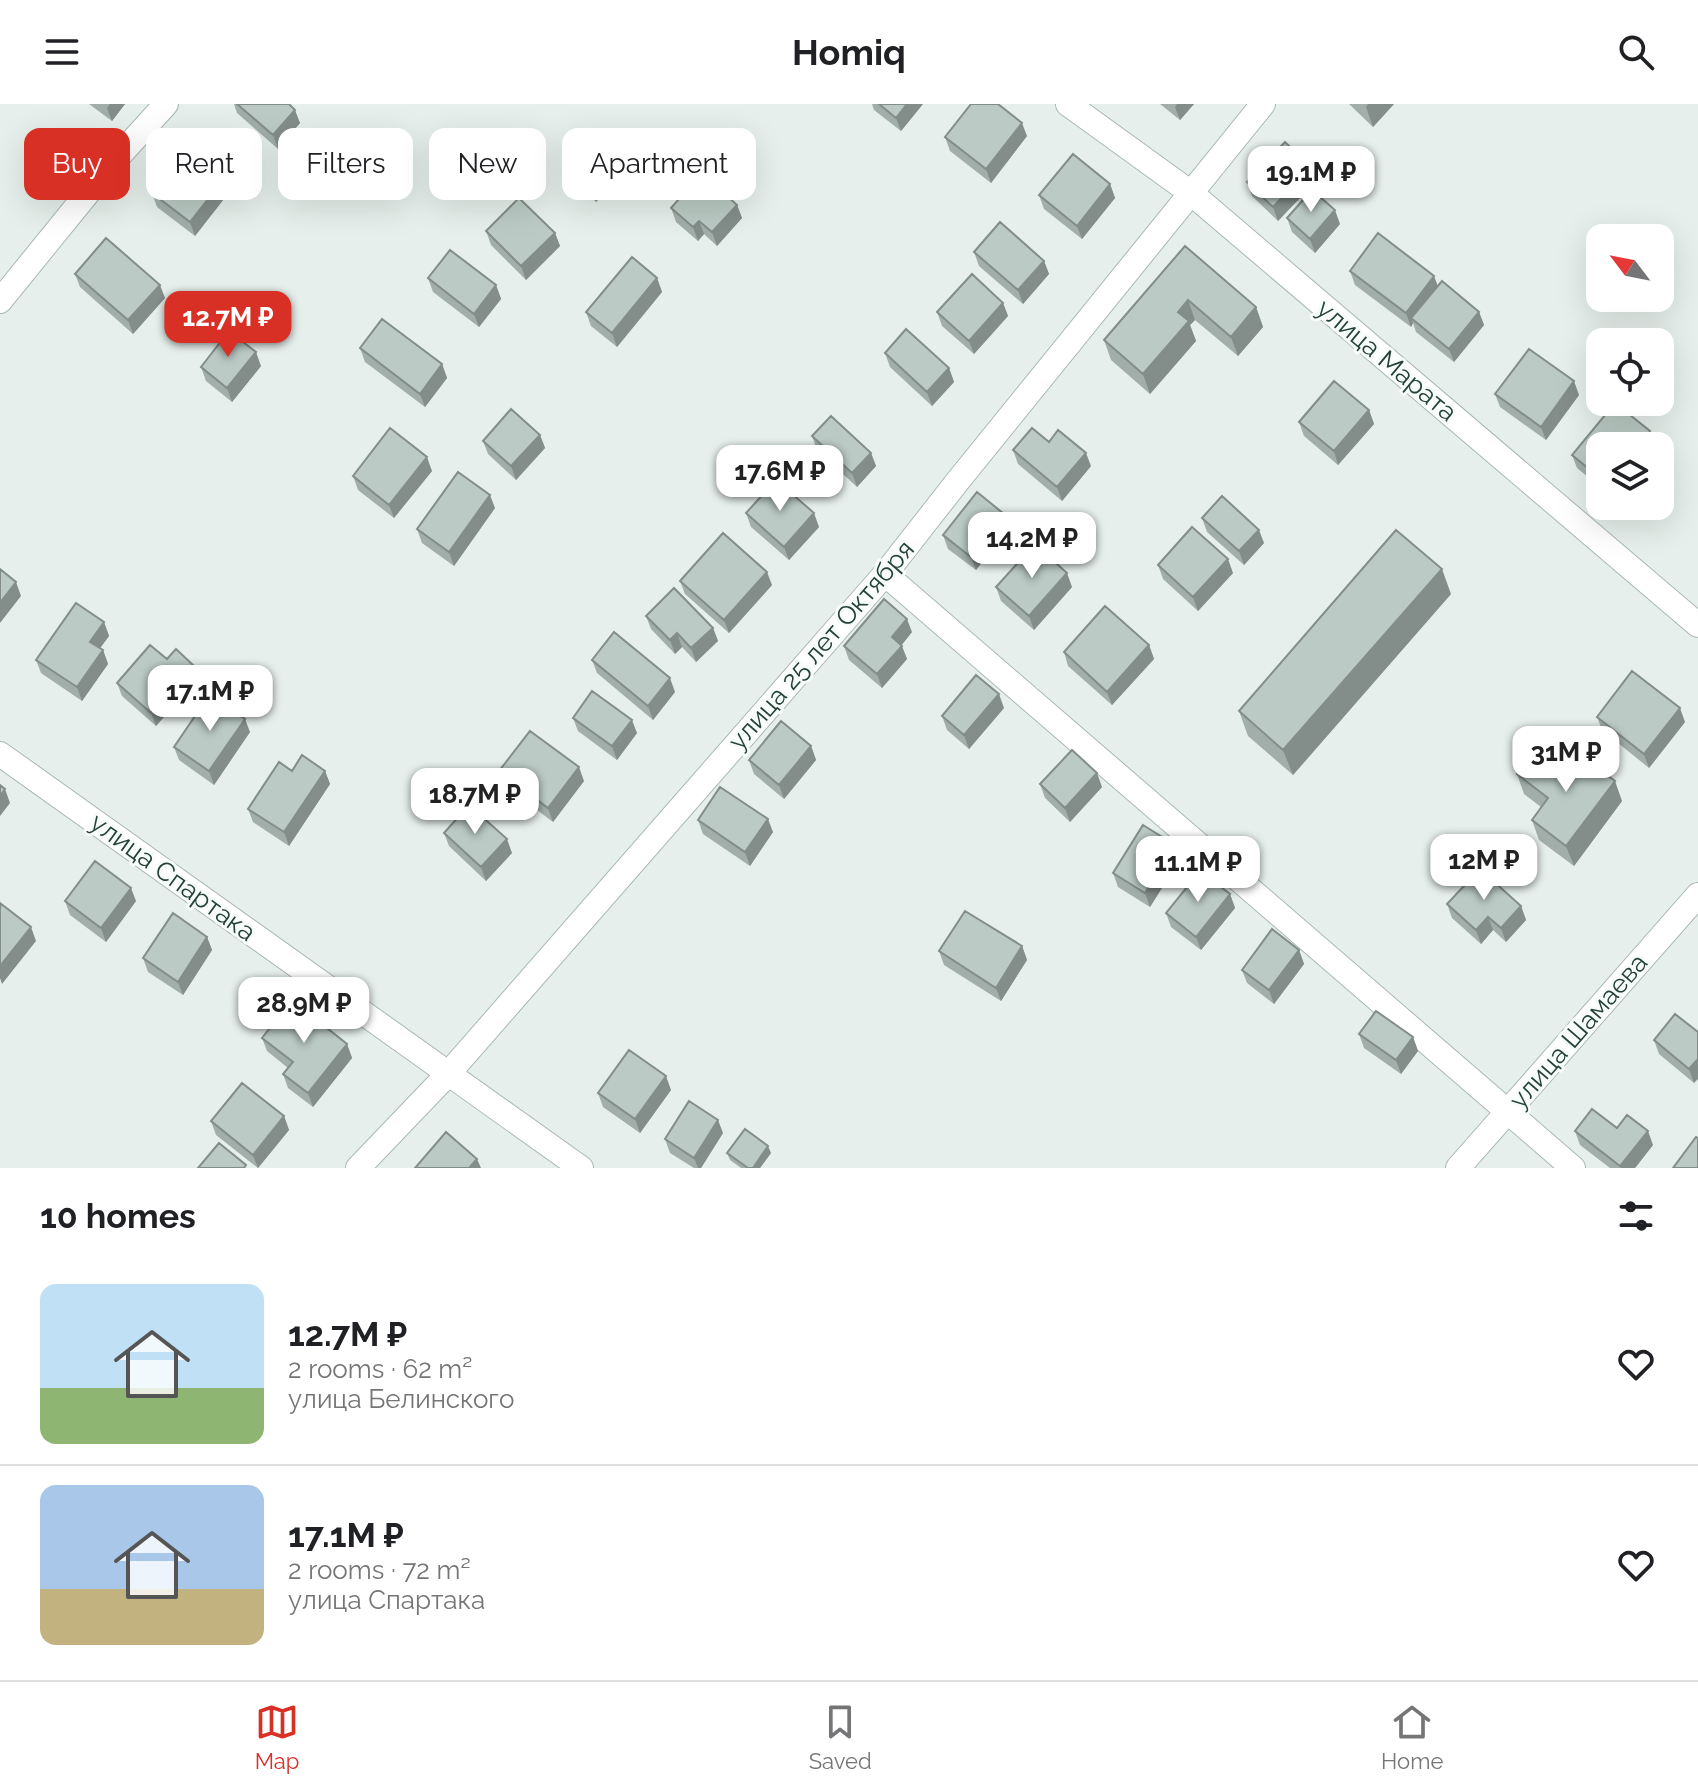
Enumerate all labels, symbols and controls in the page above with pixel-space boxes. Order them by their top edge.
icon: menu [40,30,84,74]
icon: search [1614,30,1658,74]
text: Homiq [792,31,906,73]
chip: Buy [24,128,130,200]
chip: Rent [146,128,262,200]
chip: Filters [278,128,413,200]
chip: New [429,128,546,200]
chip: Apartment [562,128,756,200]
pin: 19.1M ₽ [1237,146,1385,214]
text: 19.1M ₽ [1266,157,1356,187]
north arrow [1586,224,1674,312]
map controls [1586,224,1674,520]
pin: 12.7M ₽ [154,291,302,359]
street label: улица Марата [1311,293,1463,427]
text: 12.7M ₽ [182,302,274,332]
button: locate [1586,328,1674,416]
button: layers [1586,432,1674,520]
pin: 17.6M ₽ [706,445,854,513]
text: 17.6M ₽ [734,456,826,486]
pin: 14.2M ₽ [958,512,1106,580]
text: 14.2M ₽ [986,523,1078,553]
street label: улица 25 лет Октября [722,534,920,756]
pin: 17.1M ₽ [136,665,284,733]
text: 17.1M ₽ [166,676,254,706]
pin: 31M ₽ [1510,726,1622,794]
text: 31M ₽ [1530,737,1602,767]
pin: 18.7M ₽ [401,768,549,836]
text: 18.7M ₽ [429,779,521,809]
street label: улица Спартака [84,807,262,947]
pin: 12M ₽ [1428,834,1540,902]
pin: 11.1M ₽ [1124,836,1272,904]
text: 12M ₽ [1448,845,1520,875]
text: 11.1M ₽ [1154,847,1242,877]
street label: улица Шамаева [1503,948,1653,1114]
pin: 28.9M ₽ [230,977,378,1045]
text: 28.9M ₽ [256,988,352,1018]
icon: filters [1614,1194,1658,1238]
text: 10 homes [40,1196,196,1236]
text: 12.7M ₽ [288,1314,407,1354]
icon: home [104,1316,200,1412]
icon: heart [1614,1342,1658,1386]
text: 2 rooms · 62 m² [288,1354,472,1384]
text: улица Белинского [288,1384,514,1414]
text: 17.1M ₽ [288,1515,404,1555]
icon: home [104,1517,200,1613]
icon: heart [1614,1543,1658,1587]
text: 2 rooms · 72 m² [288,1555,471,1585]
text: улица Спартака [288,1585,485,1615]
tab: Map [255,1700,299,1774]
tab: Saved [809,1700,872,1774]
tab: Home [1381,1700,1443,1774]

